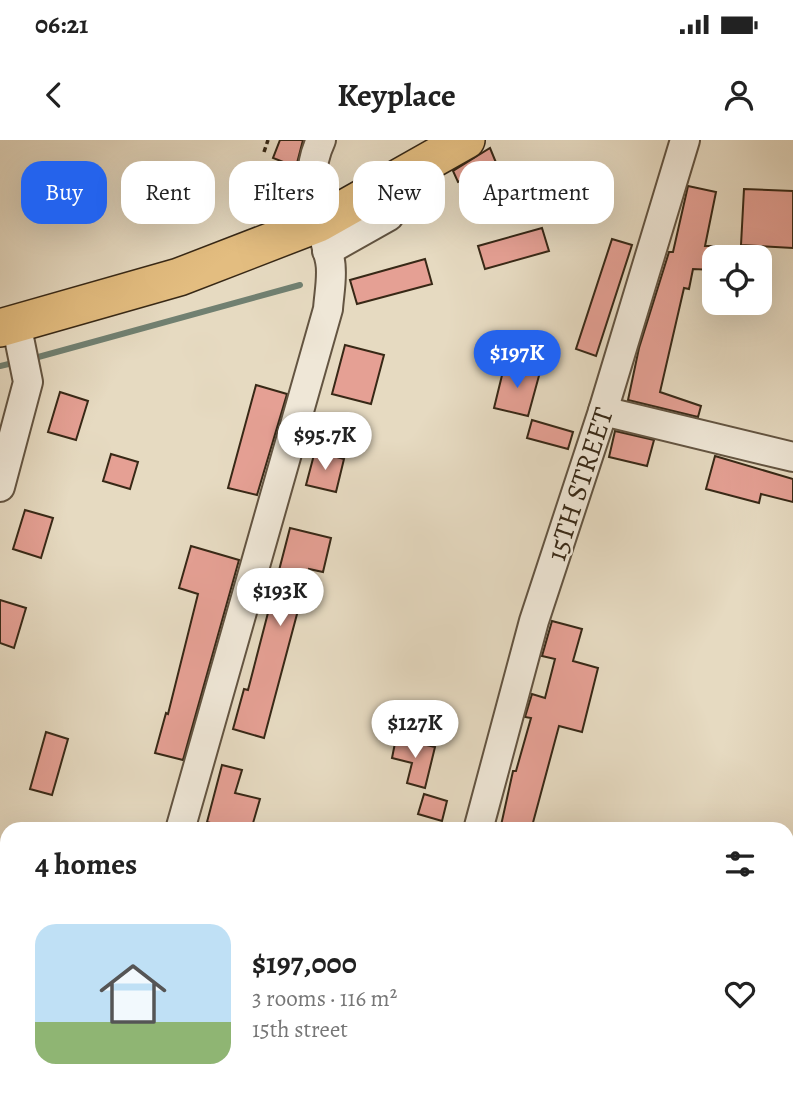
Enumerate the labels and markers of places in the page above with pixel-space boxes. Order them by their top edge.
pin: $197K [468,330,566,390]
pin: $95.7K [268,412,382,472]
pin: $193K [231,568,329,628]
pin: $127K [366,700,464,760]

